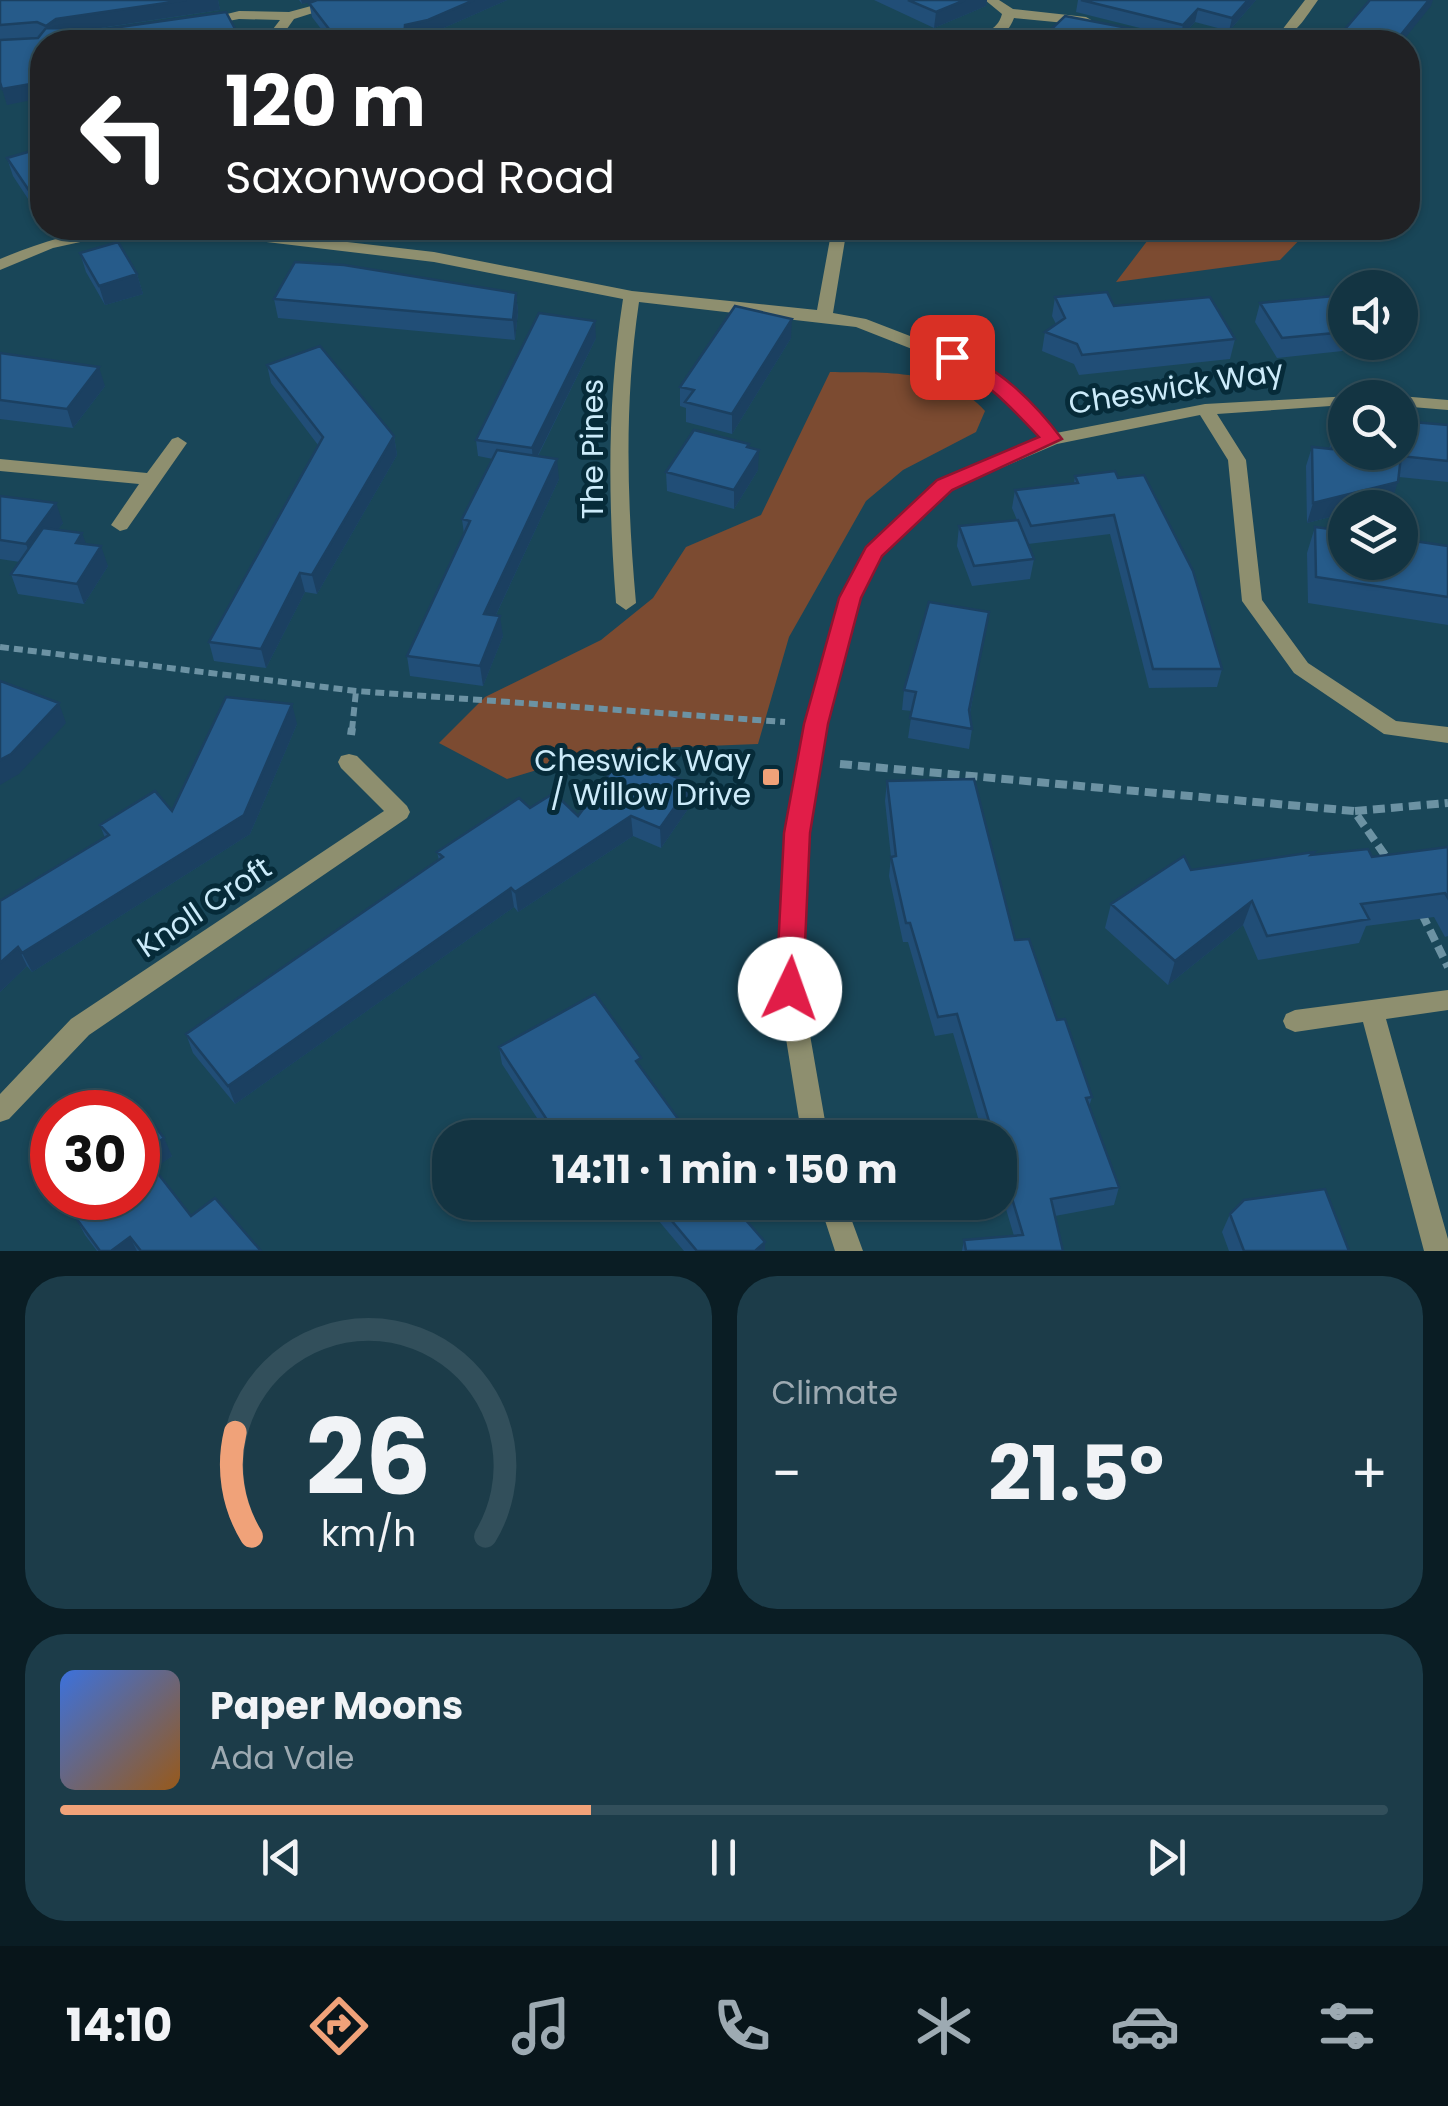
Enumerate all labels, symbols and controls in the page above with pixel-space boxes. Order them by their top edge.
text: 120 m [225,52,426,151]
icon: left [60,70,190,200]
text: Saxonwood Road [225,146,615,209]
map controls [1328,270,1418,580]
button: sound [1328,270,1418,360]
pin [910,315,995,400]
icon: arrive [925,330,980,385]
street label: Cheswick Way [1066,349,1286,425]
street label: The Pines [571,379,614,519]
button: search [1328,380,1418,470]
button: layers [1328,490,1418,580]
place label: Cheswick Way / Willow Drive [534,739,751,816]
marker: Cheswick Way / Willow Drive [760,766,782,788]
street label: Knoll Croft [128,846,280,968]
position arrow [738,937,842,1041]
speed limit sign: 30 [30,1090,160,1220]
text: 14:11 · 1 min · 150 m [552,1143,897,1196]
text: Climate [772,1370,898,1415]
text: 26 [305,1385,431,1530]
text: 21.5° [988,1421,1164,1526]
text: − [772,1435,802,1512]
text: + [1350,1435,1388,1512]
text: km/h [321,1508,416,1559]
text: Paper Moons [210,1679,463,1732]
text: Ada Vale [210,1735,354,1780]
icon: previous [254,1830,309,1885]
icon: pause [696,1830,751,1885]
icon: next [1139,1830,1194,1885]
icon: directions [304,1991,374,2061]
icon: music [506,1991,576,2061]
icon: phone [707,1991,777,2061]
icon: climate [909,1991,979,2061]
icon: car [1110,1991,1180,2061]
icon: filters [1312,1991,1382,2061]
text: 14:10 [66,1994,172,2057]

